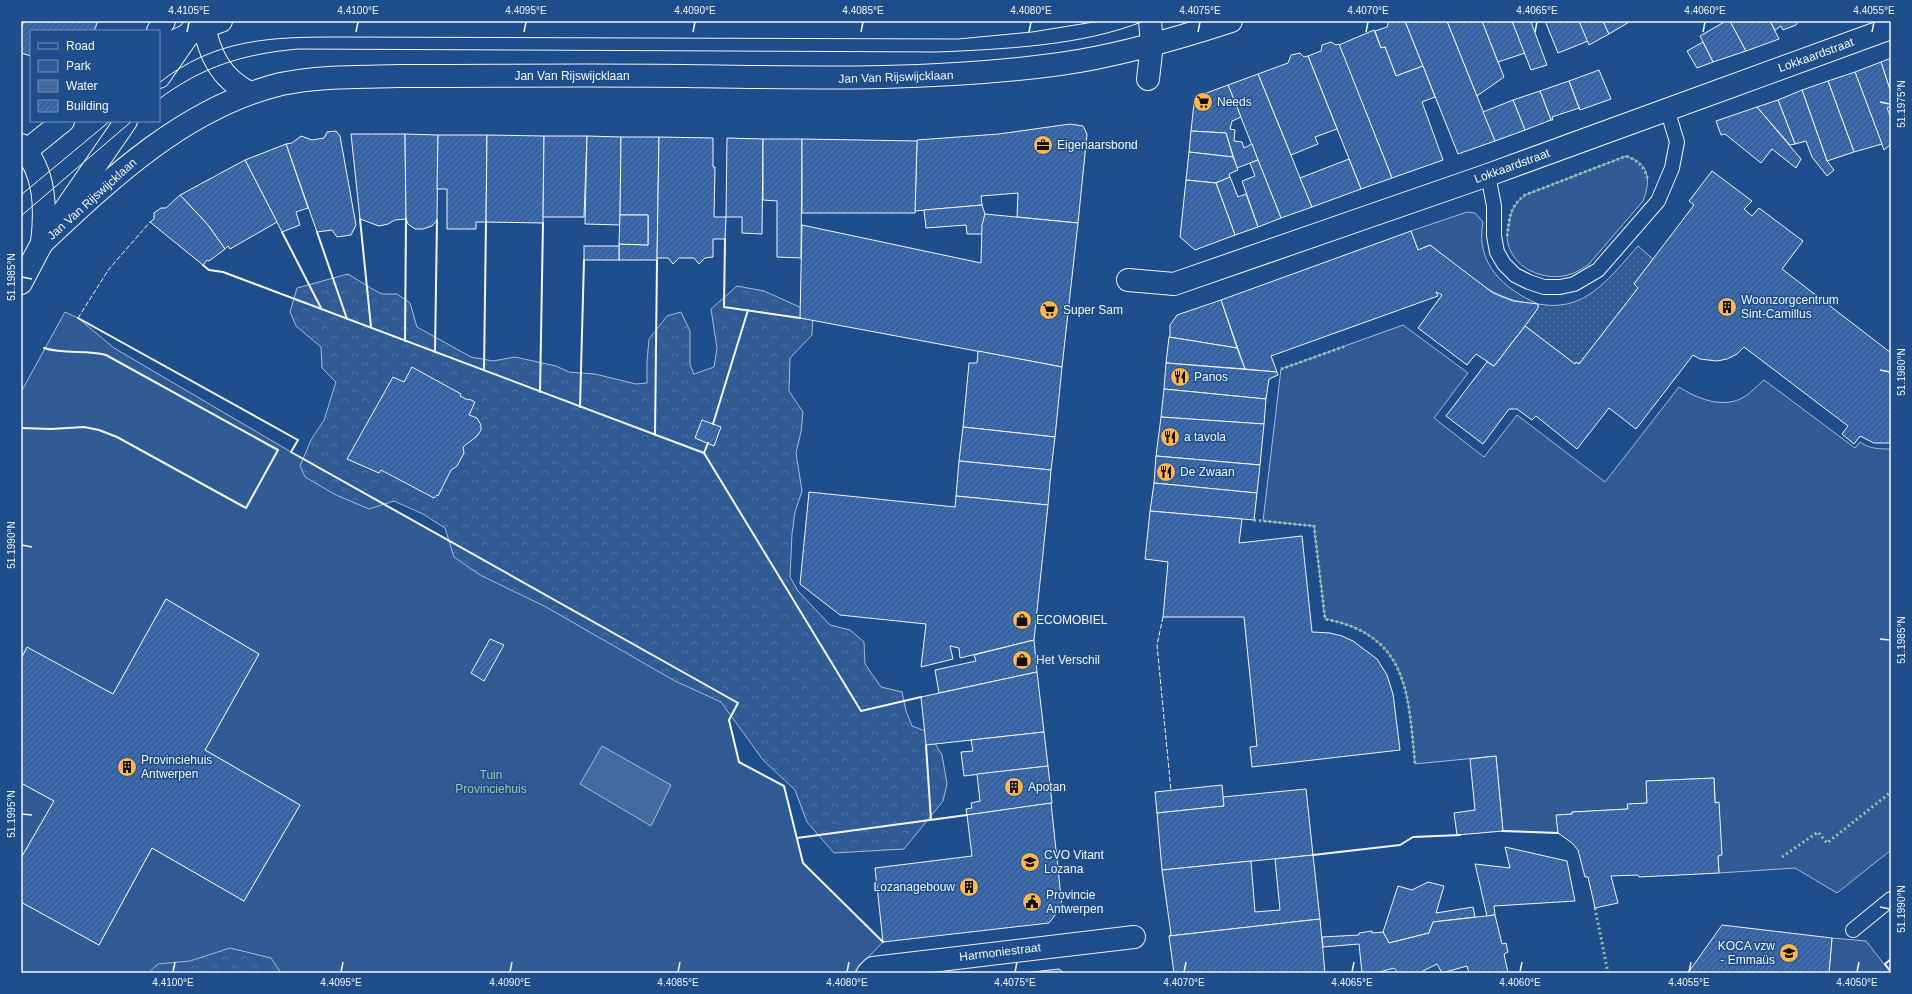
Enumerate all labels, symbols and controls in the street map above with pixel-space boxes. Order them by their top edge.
text: 4.4105°E [168,5,210,16]
text: 4.4100°E [337,5,379,16]
text: 4.4095°E [505,5,547,16]
text: 4.4090°E [674,5,716,16]
text: 4.4085°E [842,5,884,16]
text: 4.4080°E [1010,5,1052,16]
text: 4.4075°E [1179,5,1221,16]
text: 4.4070°E [1347,5,1389,16]
text: 4.4065°E [1516,5,1558,16]
text: 4.4060°E [1684,5,1726,16]
text: 4.4055°E [1853,5,1895,16]
legend [30,30,160,122]
street label: Lokkaardstraat [1776,35,1856,75]
text: Road [66,39,95,53]
text: Park [66,59,92,73]
street label: Jan Van Rijswijcklaan [838,68,954,86]
street label: Jan Van Rijswijcklaan [514,69,630,83]
text: Water [66,79,98,93]
text: 51.1975°N [1896,80,1907,128]
supermarket icon: Needs [1192,91,1214,113]
place label: Needs [1217,95,1252,109]
text: Building [66,99,109,113]
office icon: Eigenaarsbond [1032,134,1054,156]
place label: Eigenaarsbond [1057,138,1138,152]
street label: Lokkaardstraat [1472,146,1552,186]
street label: Jan Van Rijswijcklaan [45,155,139,243]
text: 51.1985°N [6,253,17,301]
place label: Woonzorgcentrum Sint-Camillus [1741,293,1839,321]
building icon: Woonzorgcentrum Sint-Camillus [1716,296,1738,318]
supermarket icon: Super Sam [1038,299,1060,321]
place label: Super Sam [1063,303,1123,317]
text: 51.1980°N [1896,348,1907,396]
restaurant icon: Panos [1169,366,1191,388]
place label: Panos [1194,370,1228,384]
restaurant icon: a tavola [1159,426,1181,448]
place label: a tavola [1184,430,1226,444]
restaurant icon: De Zwaan [1155,461,1177,483]
place label: De Zwaan [1180,465,1235,479]
text: 51.1990°N [6,521,17,569]
shop icon: ECOMOBIEL [1011,609,1033,631]
place label: ECOMOBIEL [1036,613,1108,627]
text: 51.1985°N [1896,616,1907,664]
shop icon: Het Verschil [1011,649,1033,671]
place label: Het Verschil [1036,653,1100,667]
place label: Provinciehuis Antwerpen [141,753,212,781]
building icon: Provinciehuis Antwerpen [116,756,138,778]
park label: Tuin Provinciehuis [455,768,527,796]
building icon: Apotan [1003,776,1025,798]
place label: Apotan [1028,780,1066,794]
text: 51.1995°N [6,790,17,838]
place label: CVO Vitant Lozana [1044,848,1104,876]
school or university icon: CVO Vitant Lozana [1019,851,1041,873]
building icon: Lozanagebouw [958,876,980,898]
place label: Lozanagebouw [874,880,955,894]
text: 51.1990°N [1896,885,1907,933]
place label: Provincie Antwerpen [1046,888,1103,916]
public building icon: Provincie Antwerpen [1021,891,1043,913]
place label: KOCA vzw - Emmaüs [1718,939,1775,967]
street label: Harmoniestraat [958,940,1042,964]
school or university icon: KOCA vzw - Emmaüs [1778,942,1800,964]
text: 4.4100°E [152,977,194,988]
text: 4.4095°E [320,977,362,988]
text: 4.4090°E [489,977,531,988]
text: 4.4085°E [657,977,699,988]
text: 4.4080°E [826,977,868,988]
text: 4.4075°E [994,977,1036,988]
text: 4.4070°E [1163,977,1205,988]
text: 4.4065°E [1331,977,1373,988]
text: 4.4060°E [1499,977,1541,988]
text: 4.4055°E [1668,977,1710,988]
text: 4.4050°E [1836,977,1878,988]

